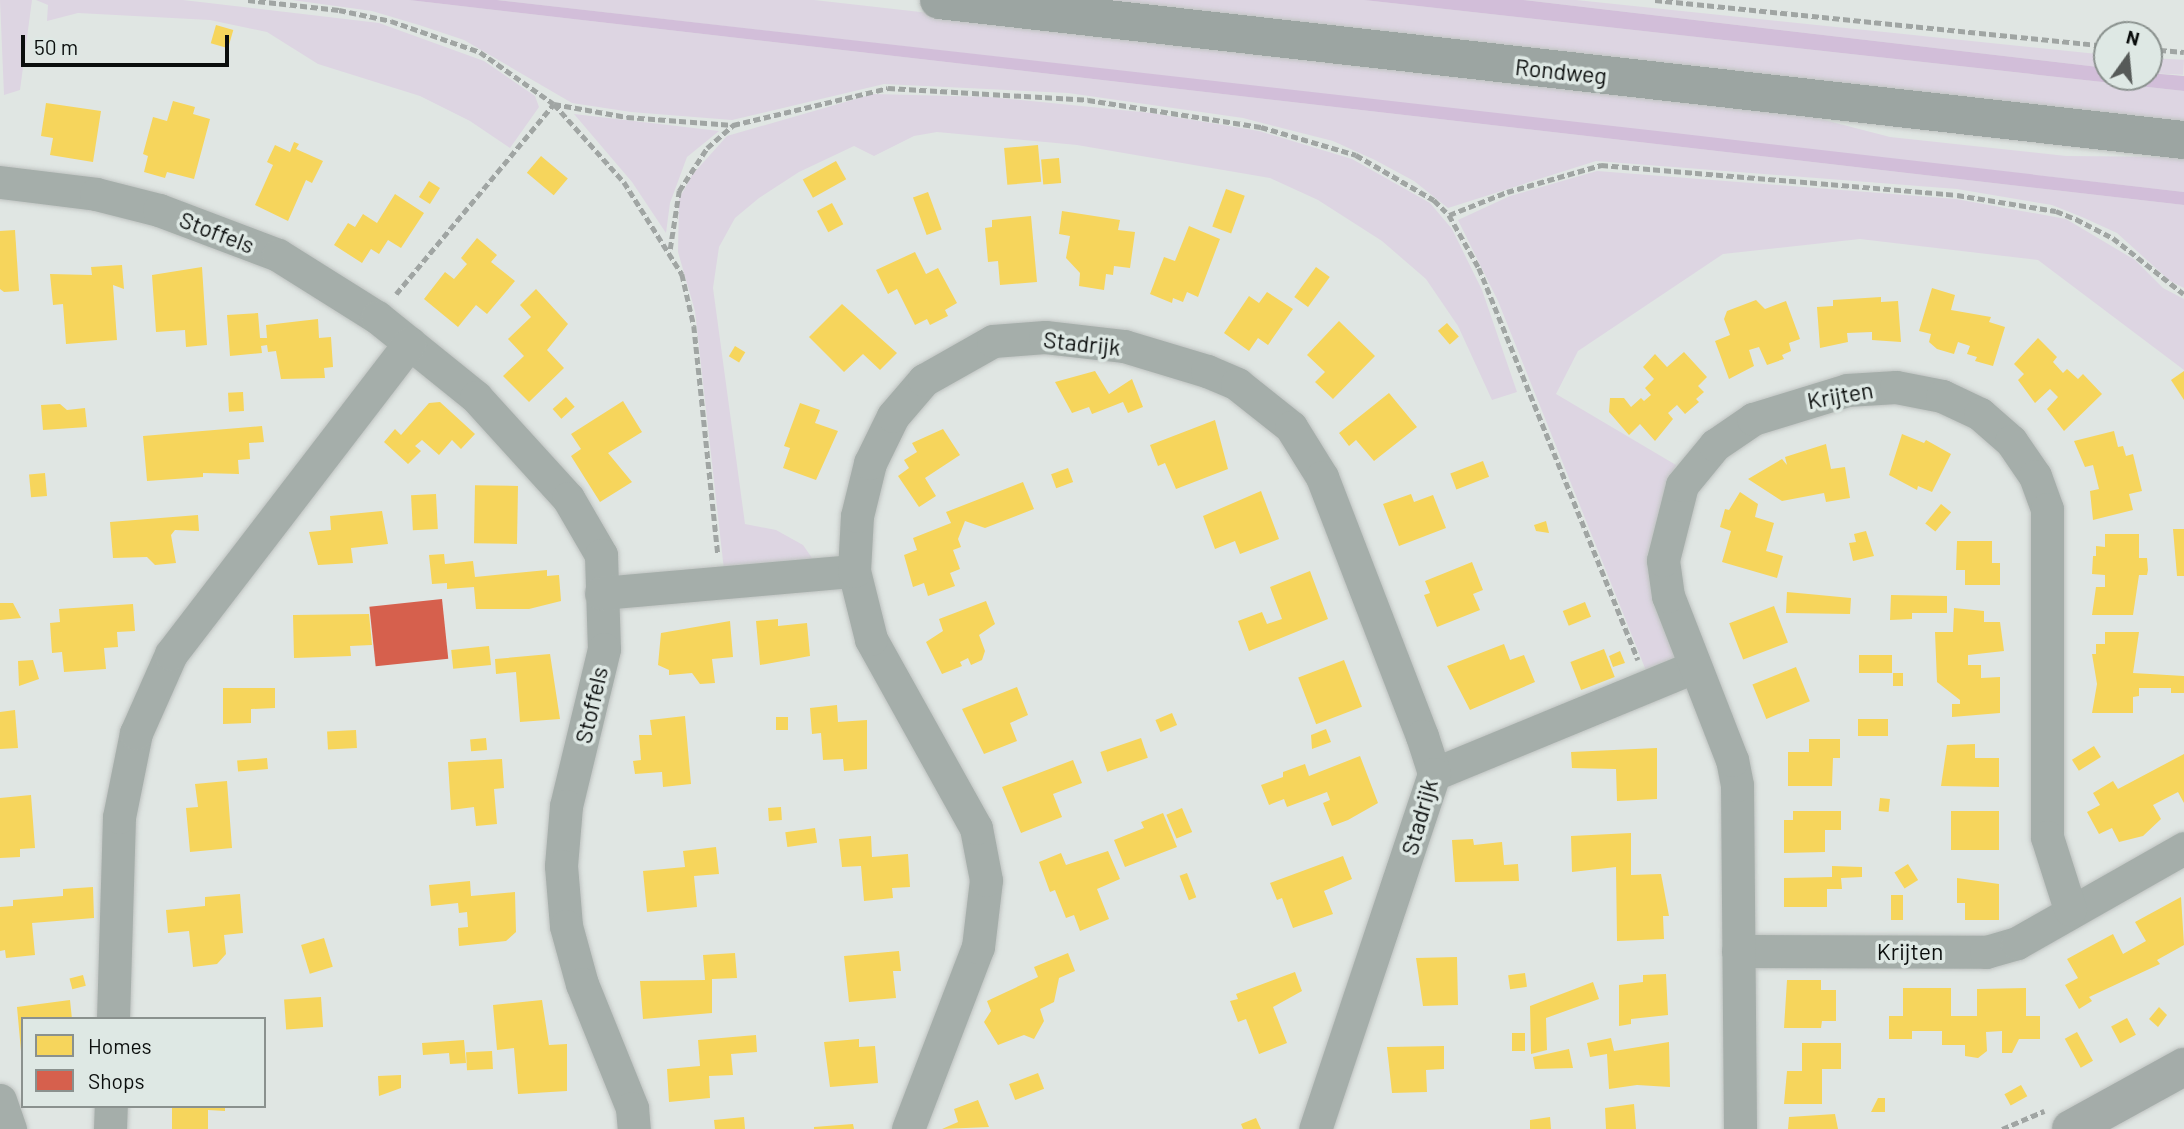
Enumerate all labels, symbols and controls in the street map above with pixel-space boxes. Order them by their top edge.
scale bar [24,21,233,65]
north arrow [2093,21,2163,91]
text: N [2124,24,2142,50]
text: 50 m [34,34,78,59]
street label: Rondweg [1514,52,1608,90]
street label: Stoffels [176,205,258,259]
street label: Stadrijk [1042,325,1122,361]
street label: Krijten [1805,376,1875,414]
street label: Stoffels [569,664,613,746]
street label: Stadrijk [1395,776,1443,858]
street label: Krijten [1877,937,1943,965]
legend [21,1017,266,1108]
text: Homes [88,1033,152,1058]
text: Shops [88,1068,145,1093]

